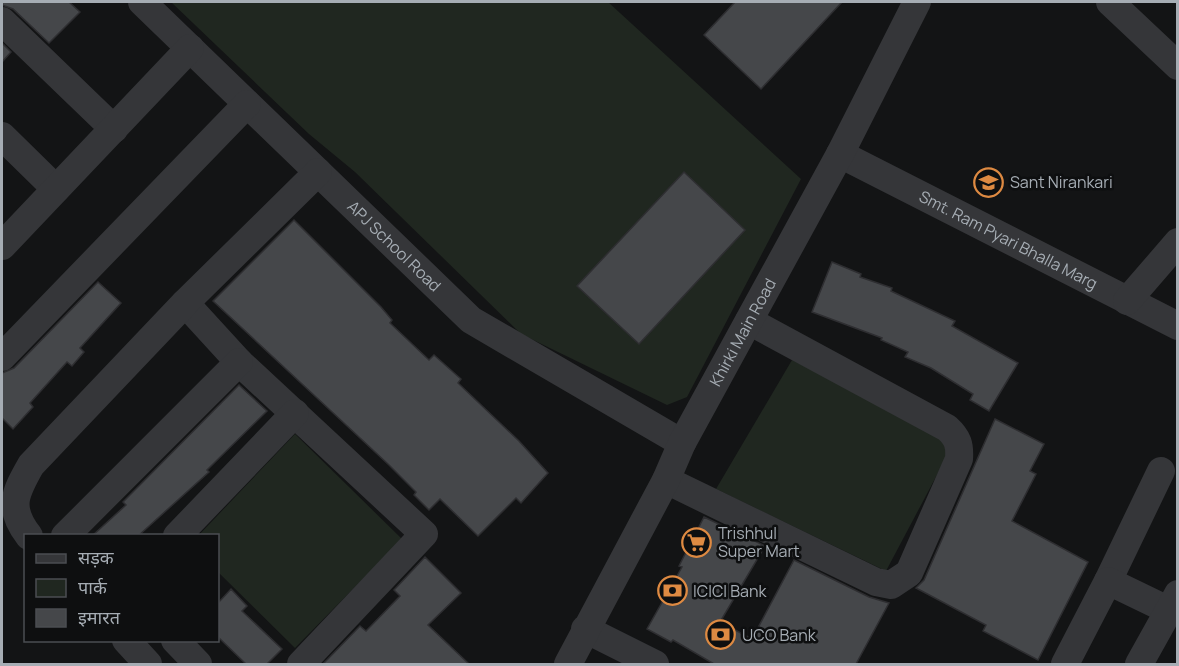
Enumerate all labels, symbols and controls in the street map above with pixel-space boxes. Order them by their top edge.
school or university icon: Sant Nirankari [973,166,1005,198]
place label: Sant Nirankari [1010,171,1113,193]
street label: Smt. Ram Pyari Bhalla Marg [915,185,1101,294]
street label: APJ School Road [343,196,446,296]
street label: Khirki Main Road [704,274,781,390]
place label: Trishhul Super Mart [718,522,800,562]
supermarket icon: Trishhul Super Mart [681,526,713,558]
legend [24,534,219,642]
text: सड़क [78,545,115,569]
text: पार्क [78,575,108,599]
bank icon: ICICI Bank [656,575,688,607]
place label: ICICI Bank [693,580,768,602]
text: इमारत [78,605,121,629]
bank icon: UCO Bank [705,619,737,651]
place label: UCO Bank [742,624,817,646]

